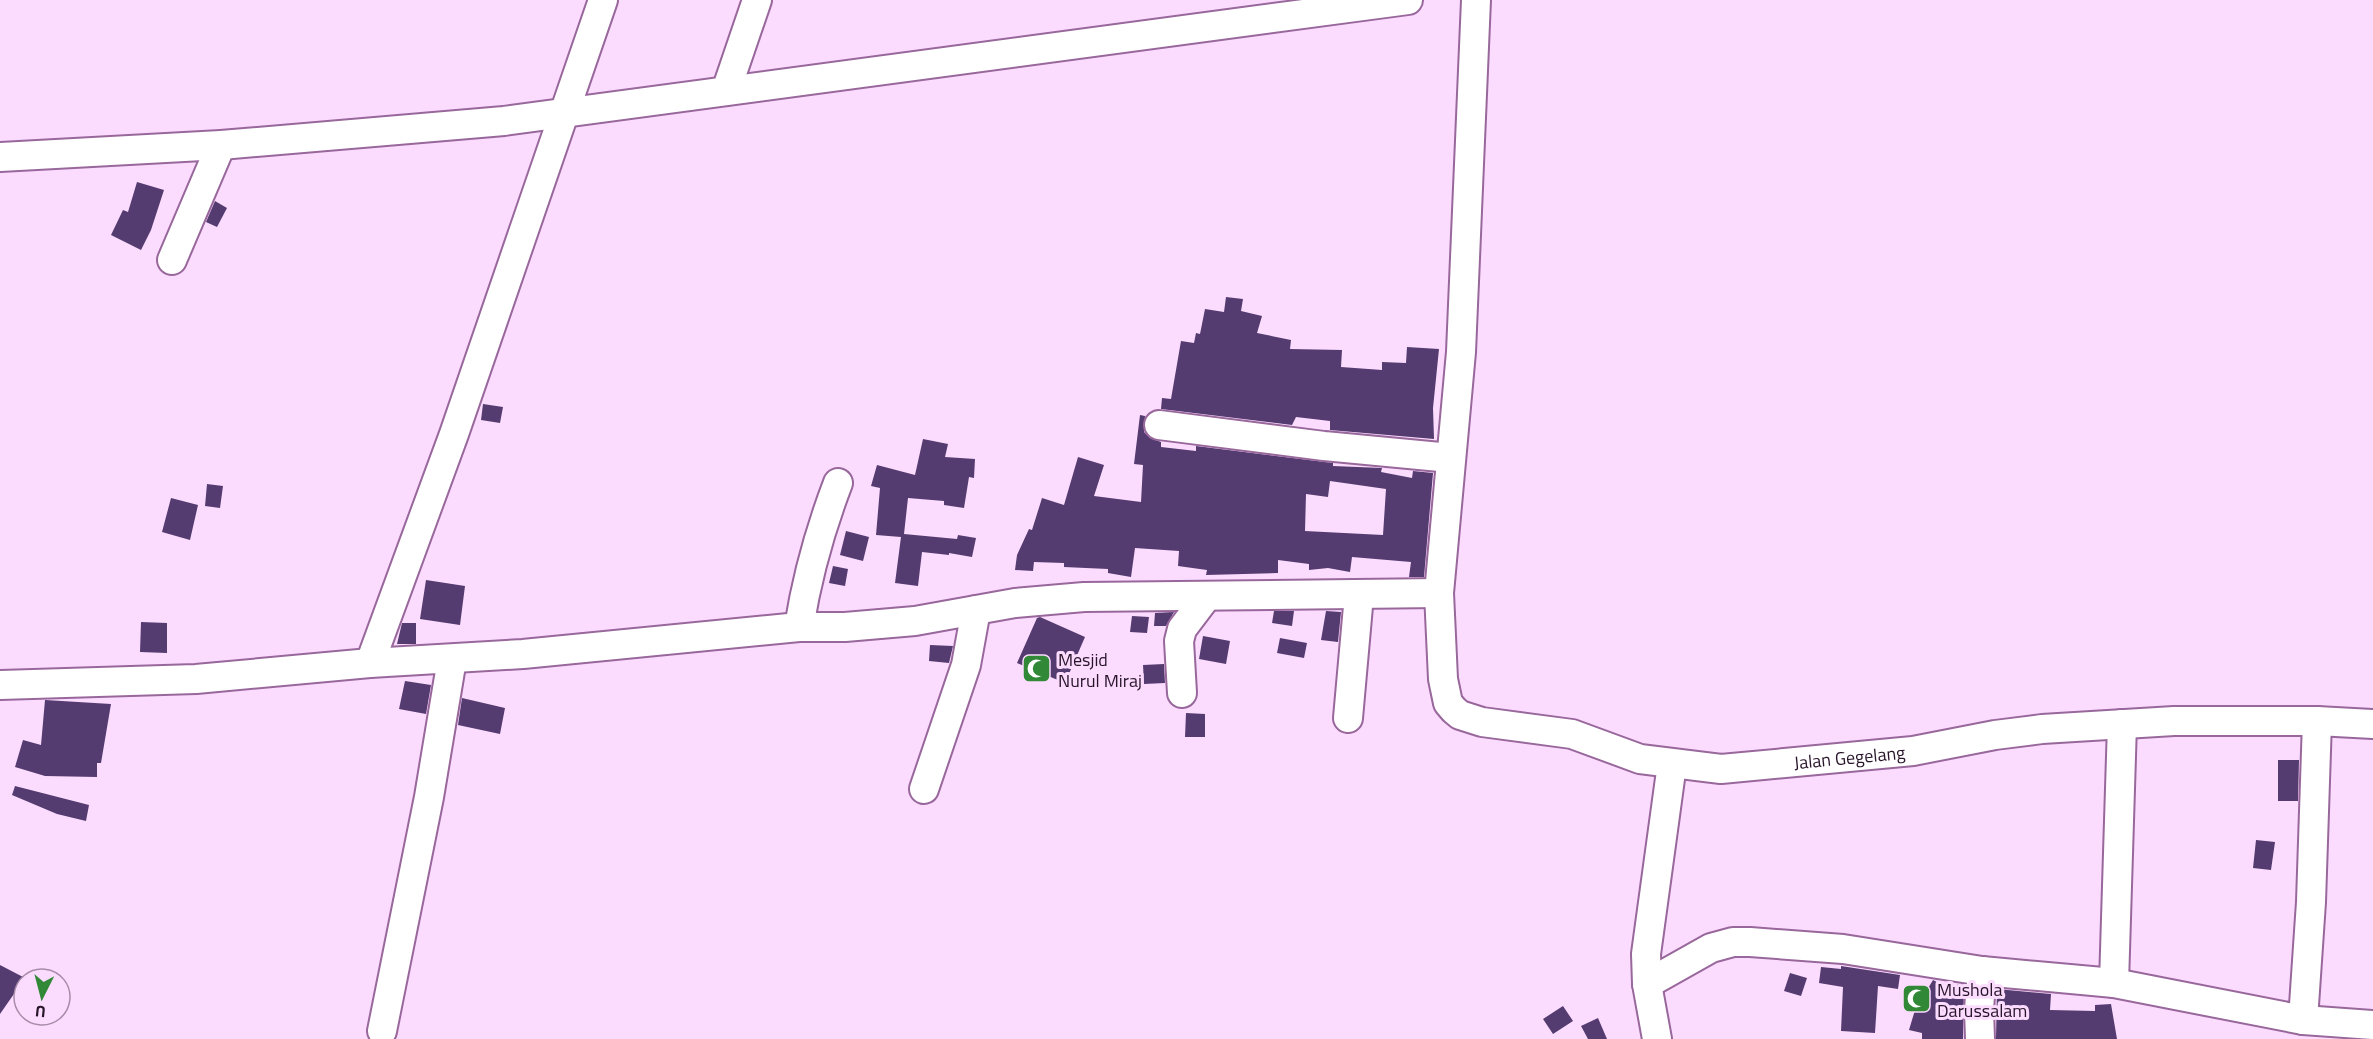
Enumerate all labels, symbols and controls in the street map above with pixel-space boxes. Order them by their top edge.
place label: Mesjid Nurul Miraj [1058,646,1142,694]
mosque icon: Mesjid Nurul Miraj [1021,653,1053,685]
street label: Jalan Gegelang [1793,738,1906,776]
north arrow [12,967,72,1027]
place label: Mushola Darussalam [1937,976,2027,1024]
mosque icon: Mushola Darussalam [1900,983,1932,1015]
text: U [34,999,47,1024]

